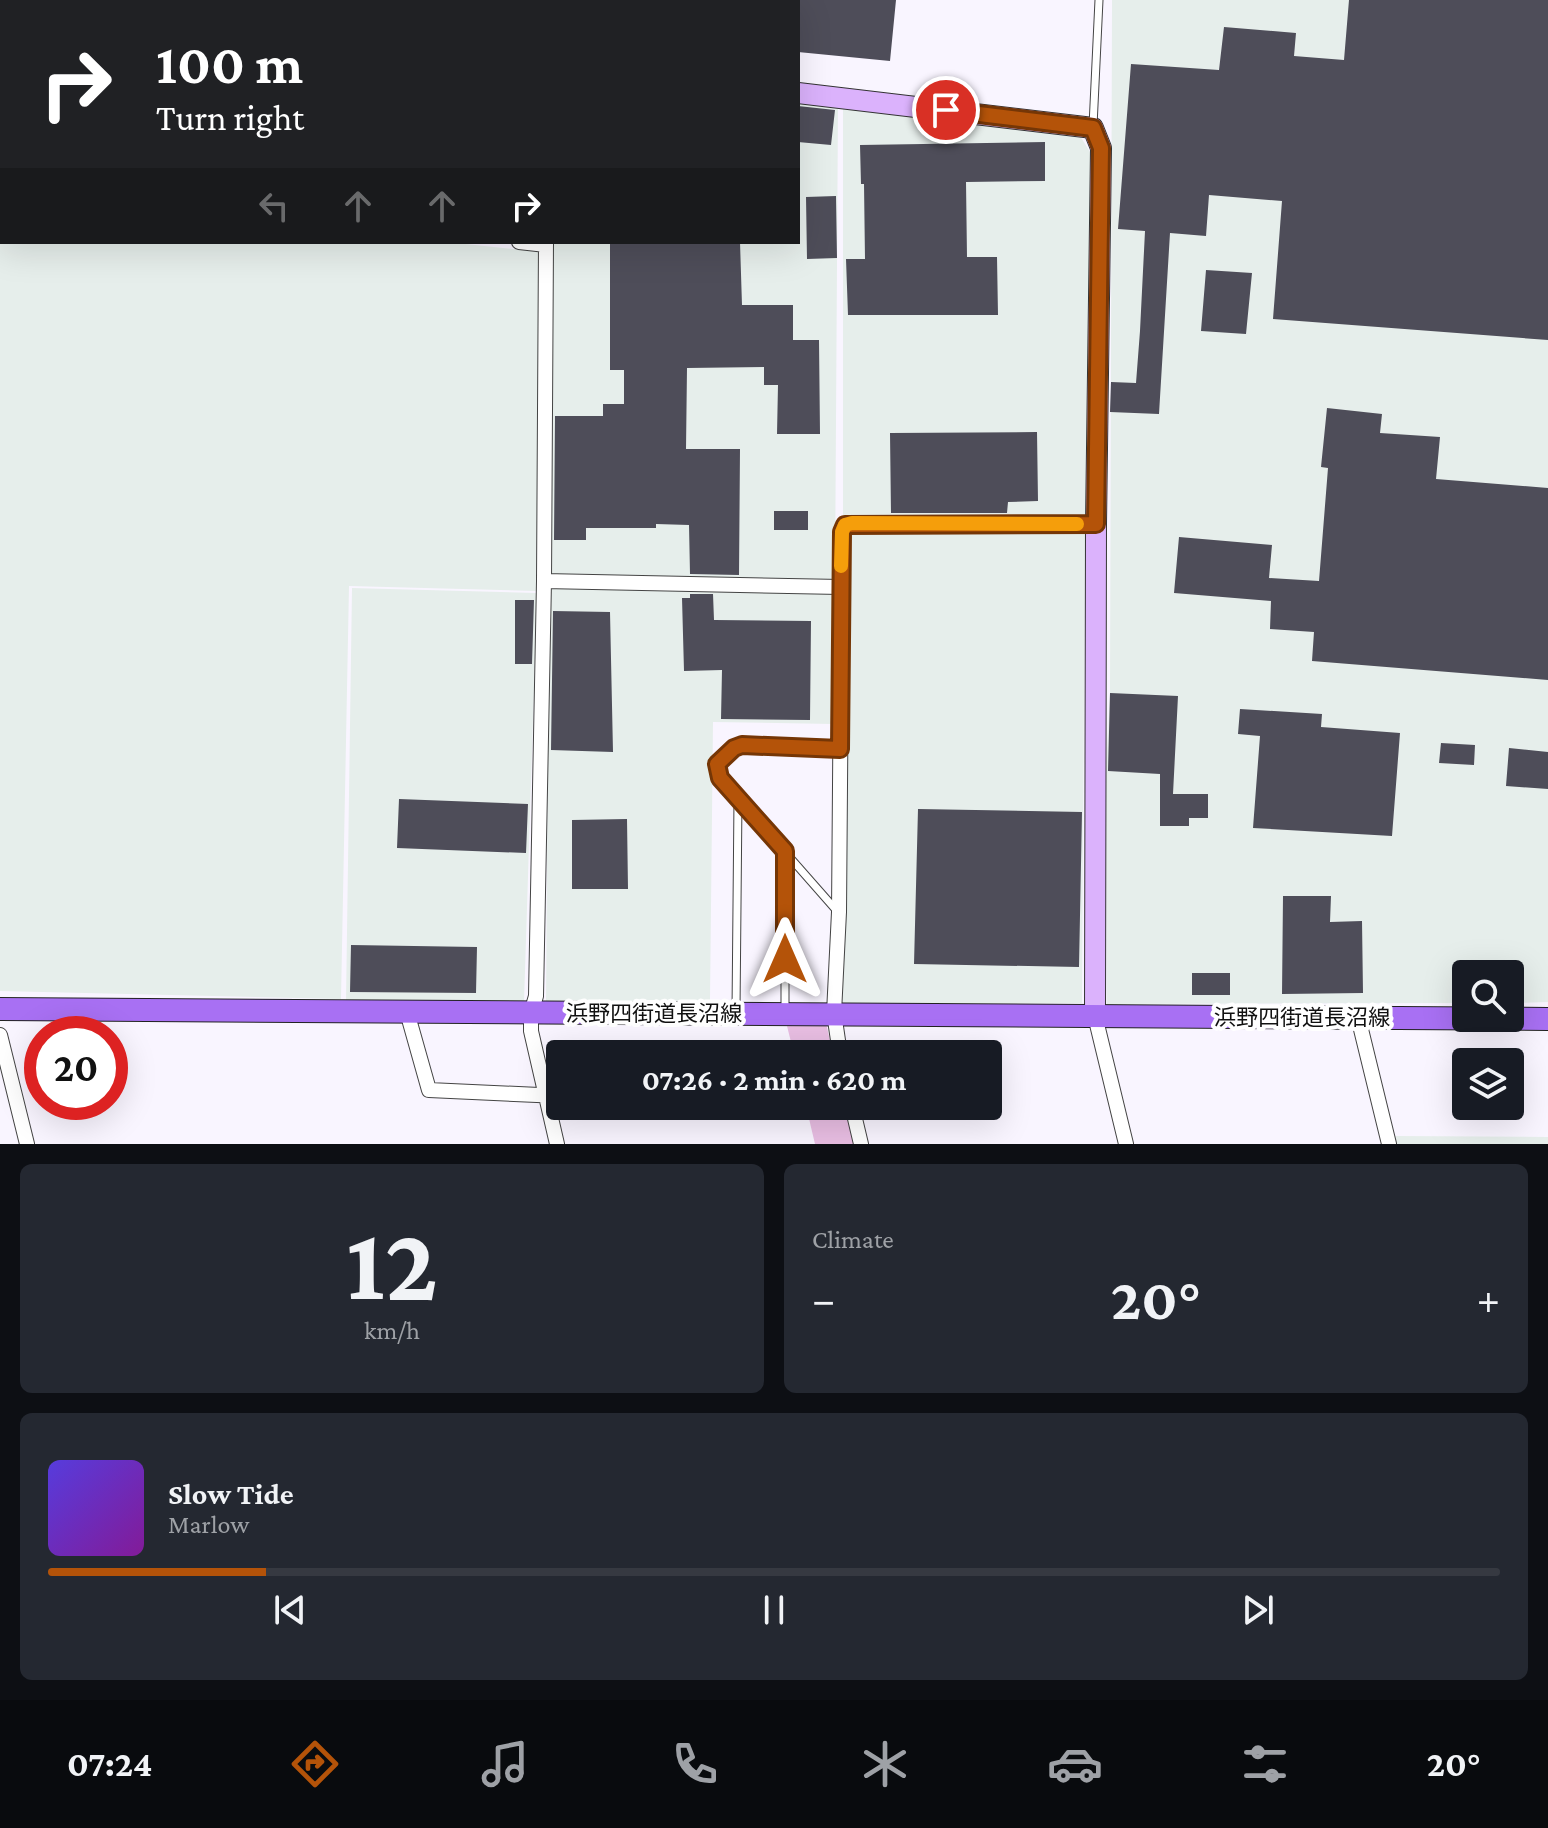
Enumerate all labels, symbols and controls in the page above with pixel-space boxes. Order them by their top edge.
icon: right [24,32,128,136]
text: 100 m [156,33,303,95]
pin [912,76,980,144]
icon: arrive [924,88,968,132]
text: Turn right [156,98,304,138]
icon: left [252,184,296,228]
icon: ahead [336,184,380,228]
icon: ahead [420,184,464,228]
icon: right [504,184,548,228]
position arrow [743,917,827,1001]
map controls [1452,960,1524,1120]
button: search [1452,960,1524,1032]
street label: 浜野四街道長沼線 [566,1001,742,1026]
street label: 浜野四街道長沼線 [1214,1005,1390,1030]
speed limit sign: 20 [24,1016,128,1120]
button: layers [1452,1048,1524,1120]
text: 07:26 · 2 min · 620 m [642,1063,906,1096]
text: 12 [346,1206,438,1321]
text: Climate [812,1225,894,1254]
text: 20° [1111,1265,1201,1332]
text: − [812,1275,835,1323]
text: + [1477,1275,1500,1323]
text: km/h [364,1316,420,1345]
text: Slow Tide [168,1477,294,1510]
text: Marlow [168,1510,249,1539]
icon: previous [268,1588,312,1632]
icon: pause [752,1588,796,1632]
icon: next [1236,1588,1280,1632]
icon: directions [287,1736,343,1792]
icon: music [477,1736,533,1792]
icon: phone [667,1736,723,1792]
icon: climate [857,1736,913,1792]
icon: car [1047,1736,1103,1792]
icon: filters [1237,1736,1293,1792]
text: 07:24 [67,1744,153,1784]
text: 20° [1427,1744,1481,1784]

